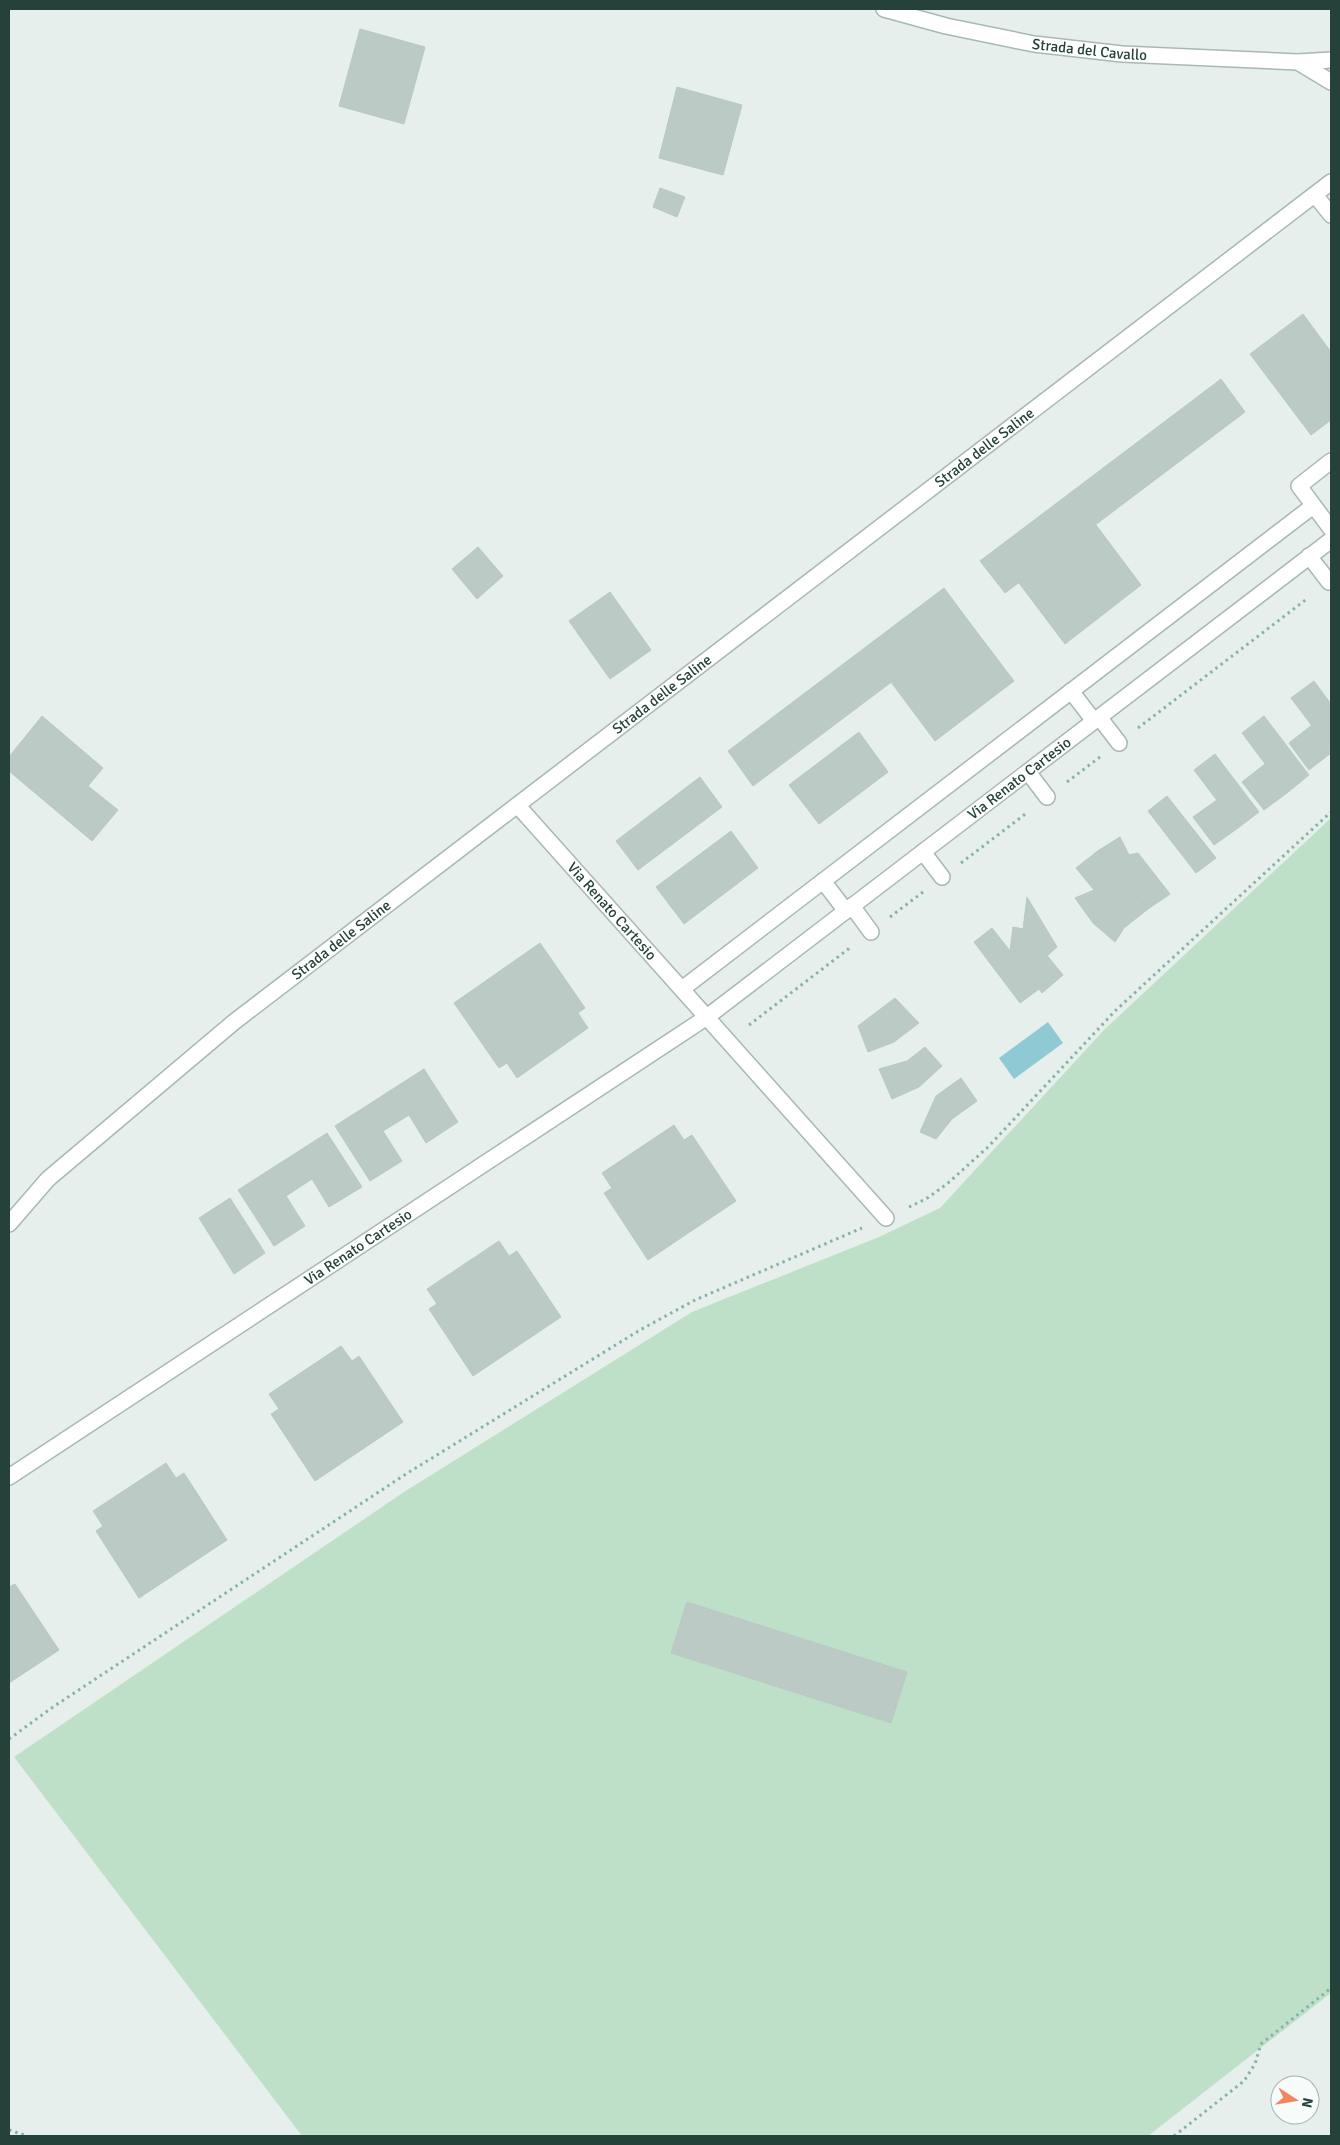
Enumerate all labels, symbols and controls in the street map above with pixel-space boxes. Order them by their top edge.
street label: Strada del Cavallo [1031,35,1148,64]
street label: Strada delle Saline [931,404,1038,491]
street label: Strada delle Saline [609,651,715,738]
street label: Via Renato Cartesio [964,733,1075,824]
street label: Via Renato Cartesio [563,858,661,964]
street label: Strada delle Saline [288,896,394,984]
street label: Via Renato Cartesio [301,1205,415,1289]
north arrow [1270,2075,1320,2125]
text: N [1298,2096,1317,2109]

